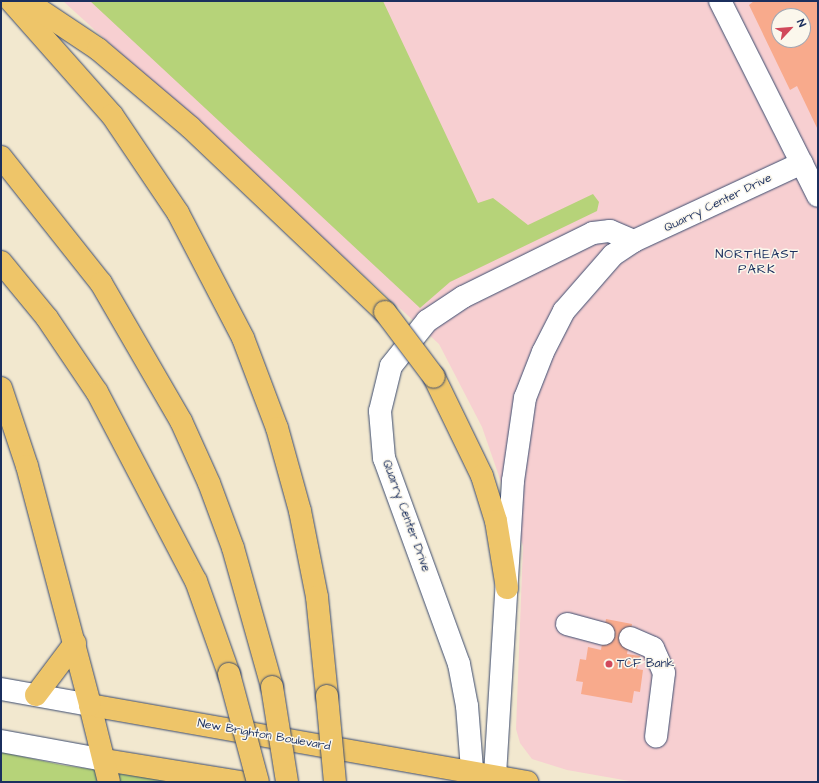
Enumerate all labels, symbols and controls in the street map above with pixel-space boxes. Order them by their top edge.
north arrow [771,8,811,48]
text: N [793,17,810,29]
street label: Quarry Center Drive [662,171,774,235]
district label: NORTHEAST PARK [715,247,799,278]
street label: Quarry Center Drive [379,458,433,574]
place label: TCF Bank [617,657,674,671]
marker: TCF Bank [604,659,614,669]
street label: New Brighton Boulevard [196,716,332,754]

